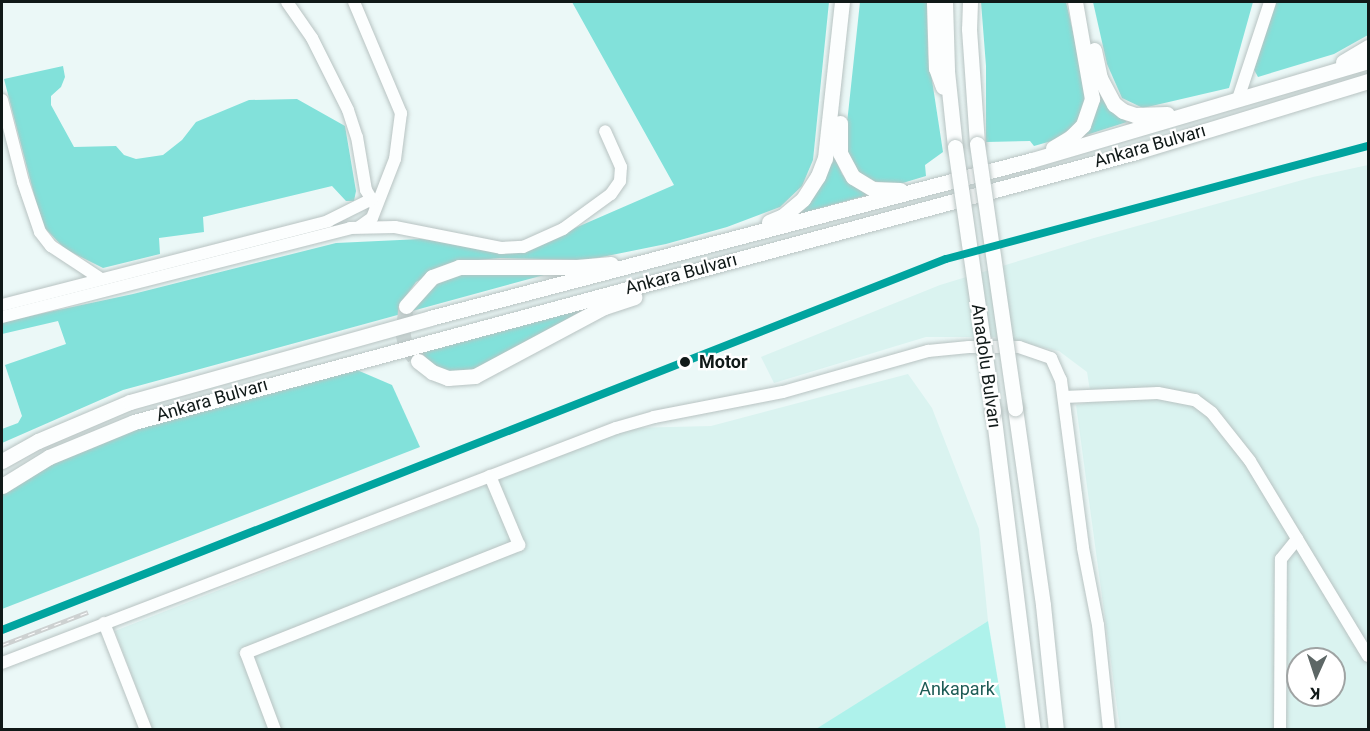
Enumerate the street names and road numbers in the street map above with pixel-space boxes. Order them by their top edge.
street label: Ankara Bulvarı [1092,120,1208,172]
street label: Ankara Bulvarı [623,249,739,299]
street label: Anadolu Bulvarı [967,303,1005,429]
street label: Ankara Bulvarı [154,374,270,426]

